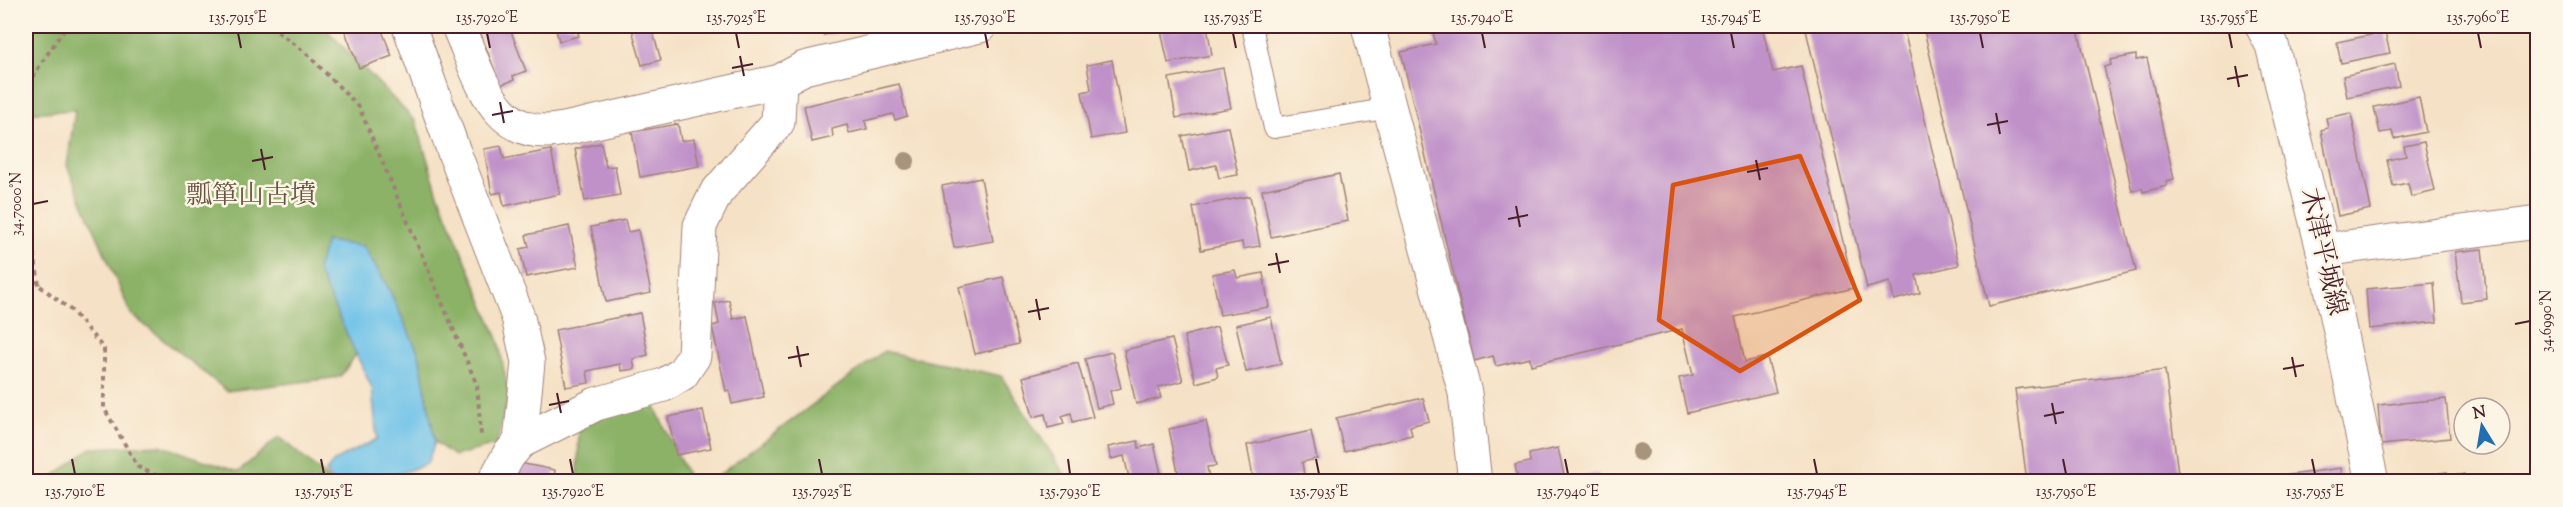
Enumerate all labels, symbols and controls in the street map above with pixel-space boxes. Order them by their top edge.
text: 135.7915°E [209,8,267,29]
text: 135.7920°E [456,8,518,29]
text: 135.7925°E [706,8,766,29]
text: 135.7930°E [954,8,1016,29]
text: 135.7935°E [1204,8,1262,29]
text: 135.7940°E [1451,8,1513,29]
text: 135.7945°E [1701,8,1761,29]
text: 135.7950°E [1950,8,2010,29]
text: 135.7955°E [2200,8,2258,29]
text: 135.7960°E [2447,8,2509,29]
text: 34.7000°N [7,172,28,236]
park label: 瓢箪山古墳 [186,178,316,215]
street label: 木津平城線 [2289,184,2355,320]
text: 34.6990°N [2537,290,2558,352]
north arrow [2452,396,2512,456]
text: N [2471,401,2488,426]
text: 135.7910°E [45,482,105,503]
text: 135.7915°E [295,482,353,503]
text: 135.7920°E [542,482,604,503]
text: 135.7925°E [792,482,852,503]
text: 135.7930°E [1039,482,1101,503]
text: 135.7935°E [1290,482,1348,503]
text: 135.7940°E [1537,482,1599,503]
text: 135.7945°E [1787,482,1847,503]
text: 135.7950°E [2036,482,2096,503]
text: 135.7955°E [2286,482,2344,503]

